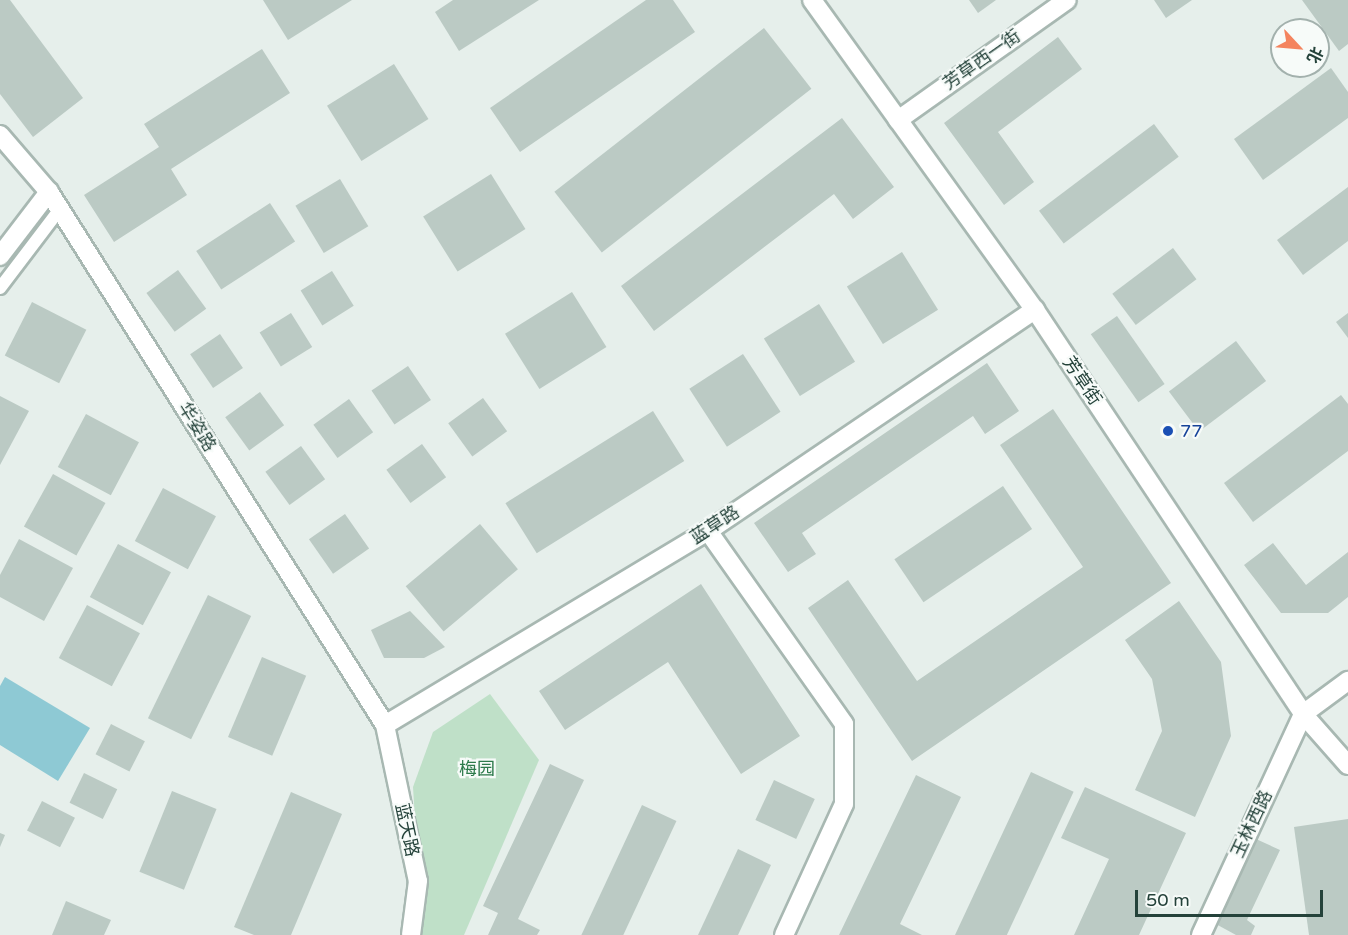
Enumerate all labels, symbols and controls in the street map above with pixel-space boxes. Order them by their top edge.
north arrow [1270,18,1330,78]
street label: 芳草西一街 [939,25,1025,95]
text: 北 [1302,43,1327,67]
street label: 芳草街 [1058,353,1106,409]
street label: 华姿路 [174,398,220,456]
place label: 77 [1180,420,1203,442]
marker: 77 [1161,424,1175,438]
street label: 蓝草路 [686,501,744,549]
park label: 梅园 [459,758,495,780]
street label: 玉林西路 [1227,787,1277,861]
street label: 蓝天路 [391,801,423,859]
scale bar [1138,878,1326,916]
text: 50 m [1146,889,1190,911]

